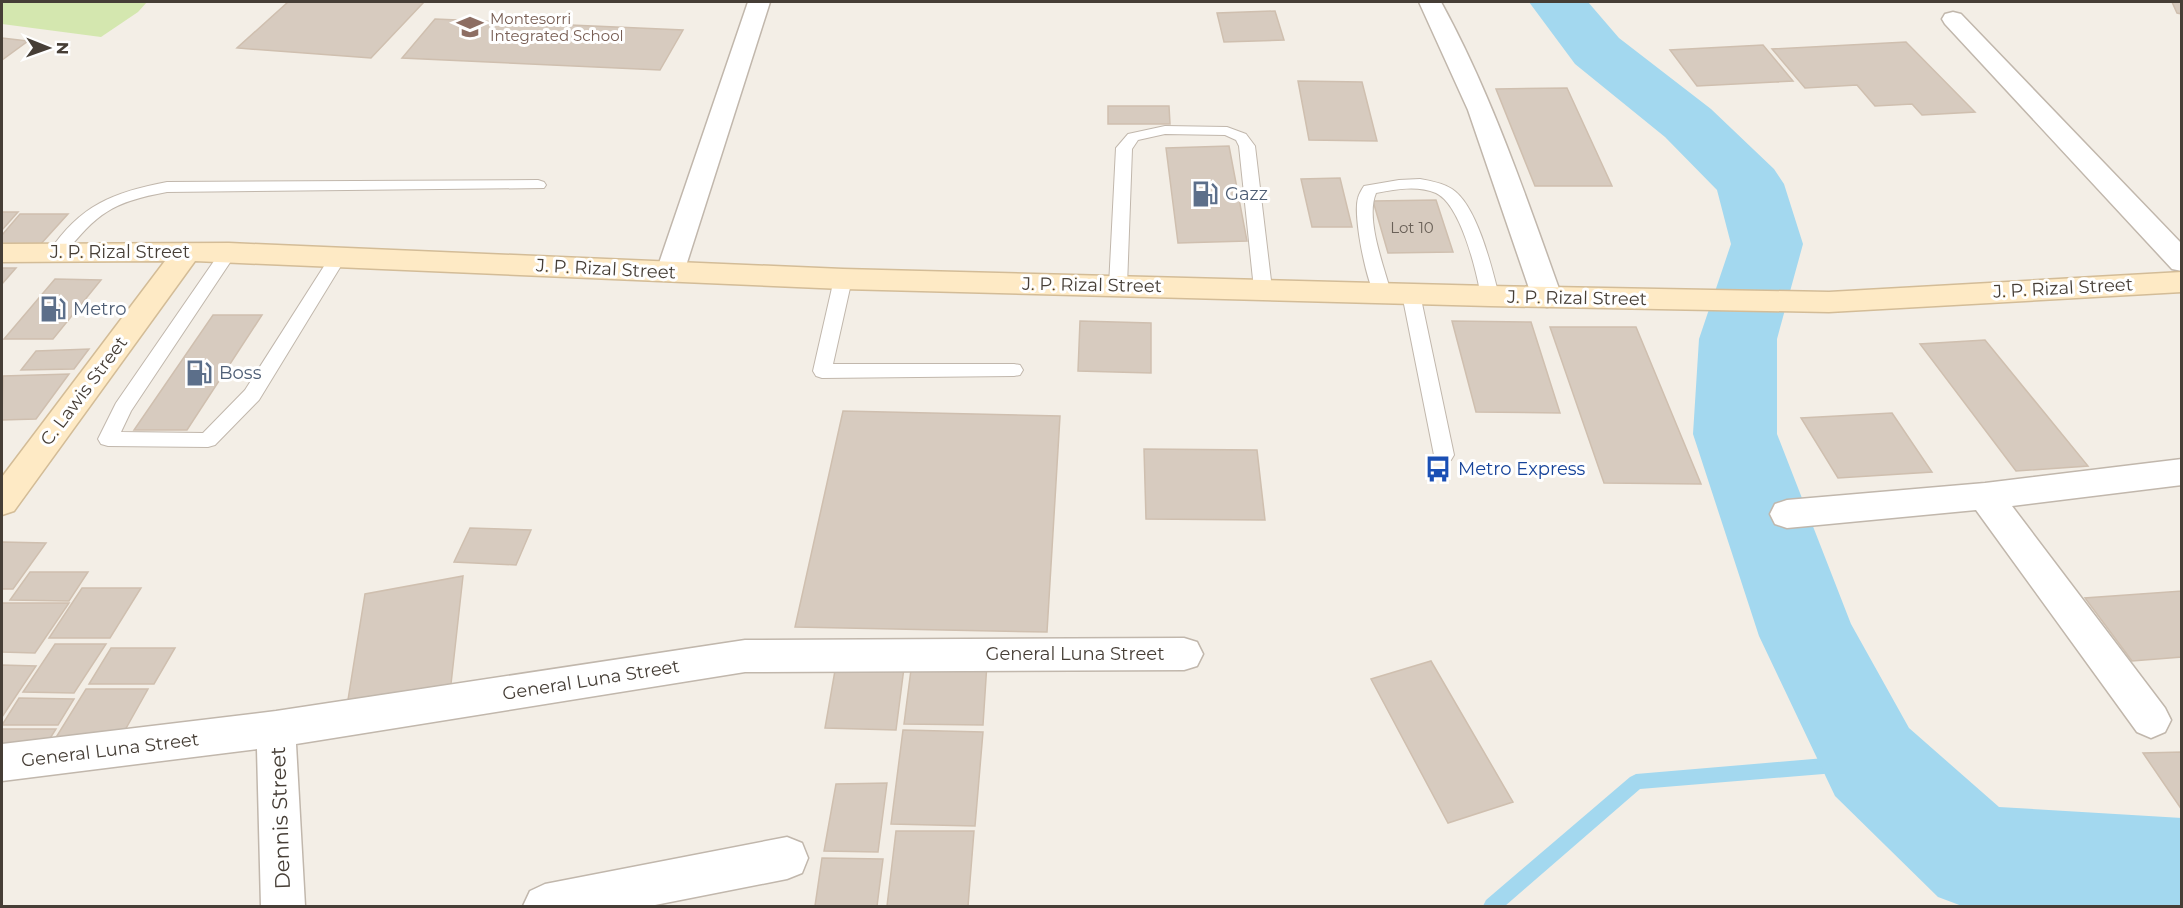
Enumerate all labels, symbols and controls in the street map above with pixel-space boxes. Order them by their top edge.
place label: Montesorri Integrated School [490,9,624,45]
school or university icon: Montesorri Integrated School [455,12,485,42]
north arrow [18,18,78,78]
text: N [53,42,72,55]
fuel station icon: Gazz [1190,179,1220,209]
place label: Gazz [1225,183,1268,205]
house number: Lot 10 [1390,218,1434,237]
street label: J. P. Rizal Street [49,241,190,263]
street label: J. P. Rizal Street [535,254,676,284]
street label: J. P. Rizal Street [1021,273,1162,297]
street label: J. P. Rizal Street [1992,273,2133,303]
street label: J. P. Rizal Street [1506,286,1647,310]
fuel station icon: Metro [38,294,68,324]
place label: Metro [73,298,127,320]
street label: C. Lawis Street [36,332,132,450]
fuel station icon: Boss [184,358,214,388]
place label: Boss [219,362,262,384]
bus stop icon: Metro Express [1423,454,1453,484]
place label: Metro Express [1458,458,1586,480]
street label: General Luna Street [986,643,1164,665]
street label: General Luna Street [501,655,681,705]
street label: General Luna Street [20,728,200,772]
street label: Dennis Street [265,746,295,890]

